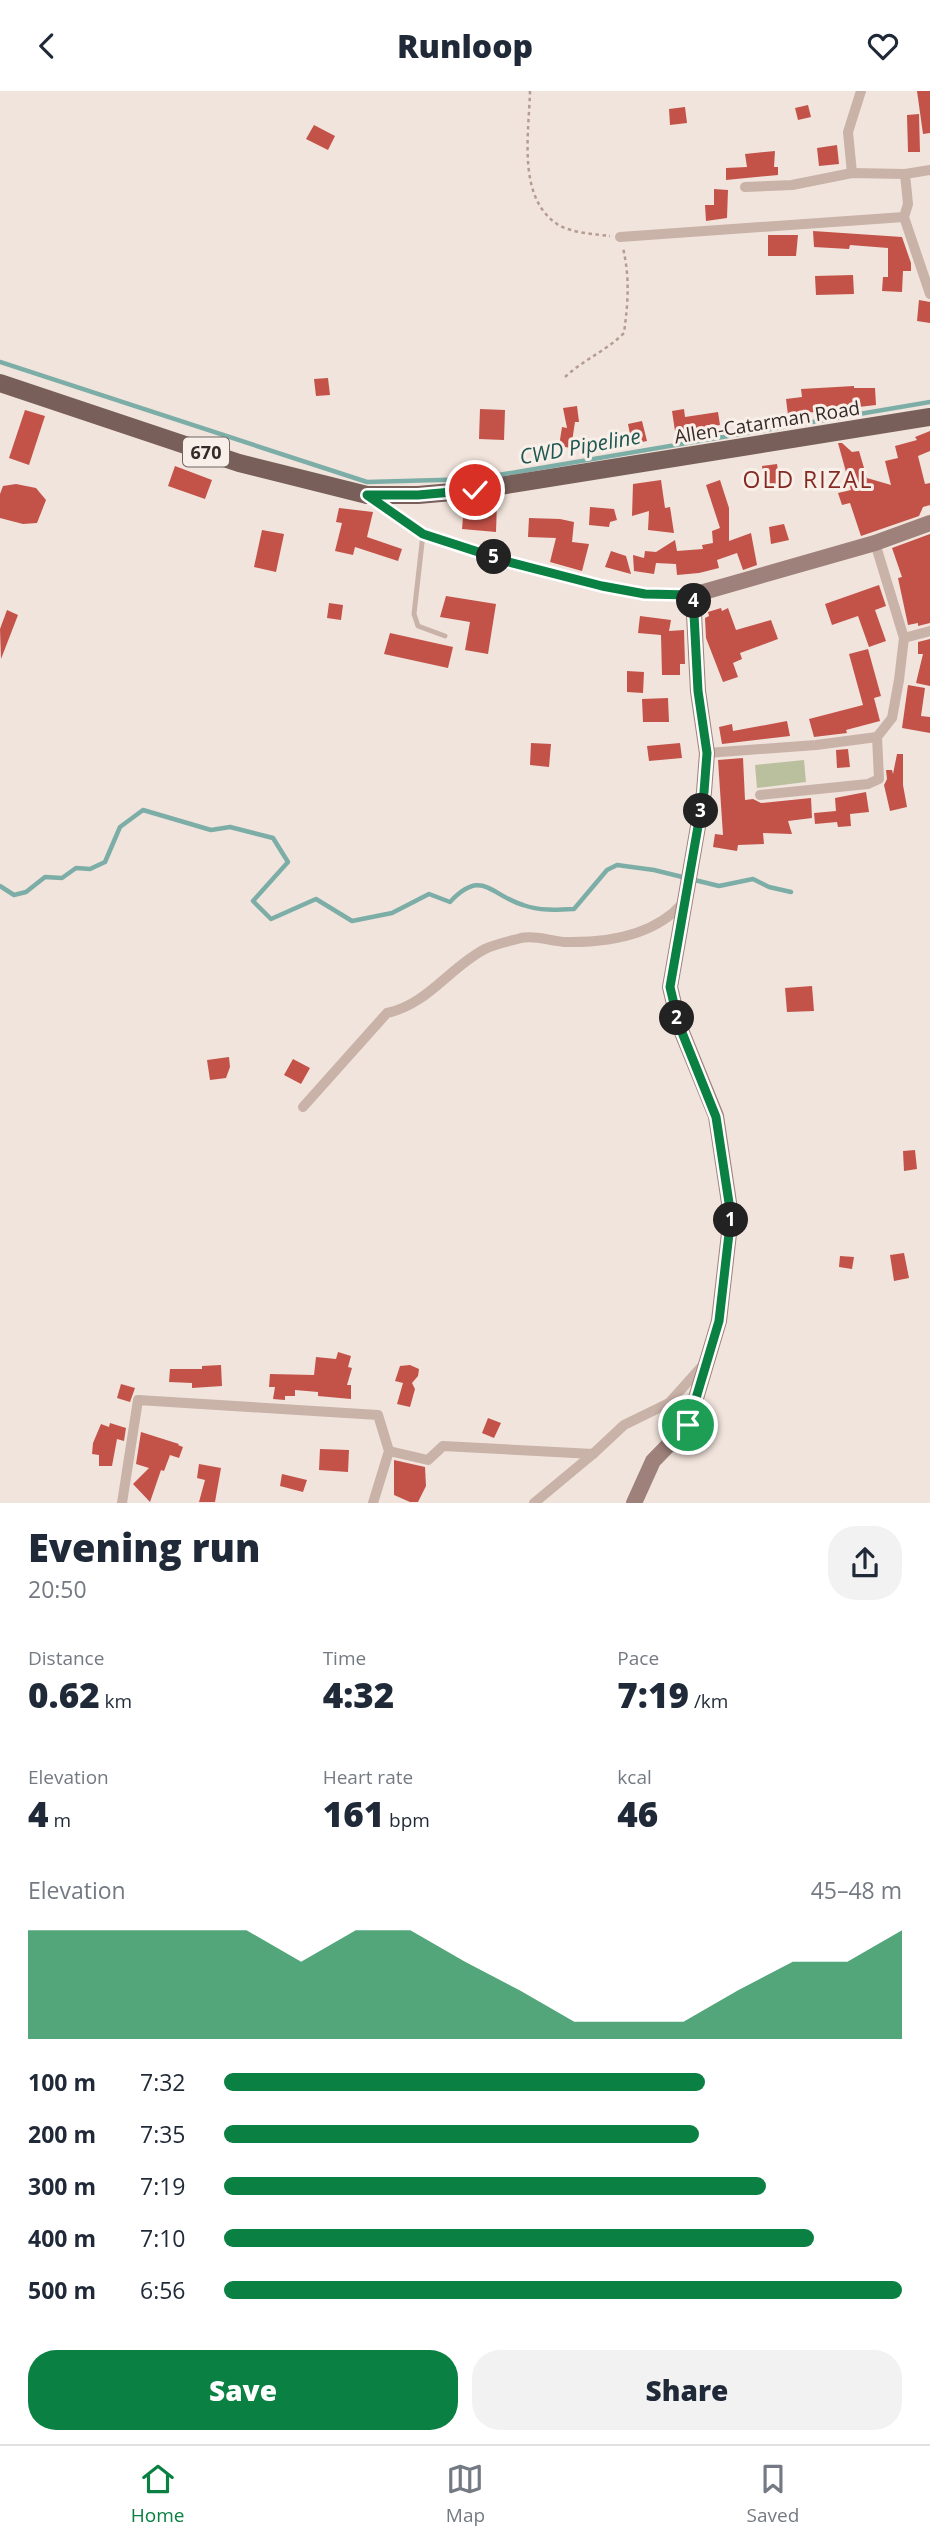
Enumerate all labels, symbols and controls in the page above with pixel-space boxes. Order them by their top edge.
text: Runloop [397,24,533,67]
icon: back [28,27,66,65]
icon: heart [864,27,902,65]
street label: Allen-Catarman Road [672,394,862,450]
water label: CWD Pipeline [517,422,643,470]
road number: 670 [183,437,229,467]
pin [445,460,505,520]
district label: OLD RIZAL [743,463,873,495]
icon: check [456,471,494,509]
pin: 5 [476,539,512,575]
text: 5 [488,543,499,569]
pin: 4 [676,583,712,619]
text: 4 [688,587,699,613]
pin: 3 [684,793,718,829]
text: 3 [695,797,706,823]
pin: 2 [660,1000,694,1035]
text: 2 [671,1004,682,1030]
pin: 1 [714,1203,748,1237]
text: 1 [725,1206,736,1232]
pin [658,1395,718,1455]
icon: arrive [669,1406,707,1444]
text: Evening run [28,1521,260,1573]
button: share [828,1526,902,1600]
text: 20:50 [28,1573,87,1605]
text: Distance [28,1645,104,1671]
text: Time [323,1645,366,1671]
text: Pace [617,1645,659,1671]
text: 0.62 [28,1671,100,1718]
text: 4:32 [323,1671,394,1718]
text: 7:19 [617,1671,689,1718]
text: km [100,1688,132,1714]
text: /km [689,1688,728,1714]
text: Elevation [28,1764,109,1790]
text: Heart rate [323,1764,413,1790]
text: kcal [617,1764,652,1790]
text: 4 [28,1790,49,1837]
text: 161 [323,1790,384,1837]
text: 46 [617,1790,658,1837]
text: m [49,1807,71,1833]
text: bpm [384,1807,430,1833]
text: Elevation [28,1874,126,1906]
text: 45–48 m [811,1874,902,1906]
text: 100 m [28,2066,96,2098]
text: 7:32 [140,2066,186,2098]
text: 200 m [28,2118,96,2150]
text: 7:35 [140,2118,186,2150]
text: 300 m [28,2170,96,2202]
text: 7:19 [140,2170,186,2202]
text: 400 m [28,2222,96,2254]
text: 7:10 [140,2222,186,2254]
text: 500 m [28,2274,96,2306]
text: 6:56 [140,2274,186,2306]
button: Save [28,2350,458,2430]
button: Share [472,2350,902,2430]
tab: Home [131,2460,184,2528]
tab: Map [446,2460,485,2528]
tab: Saved [747,2460,799,2528]

